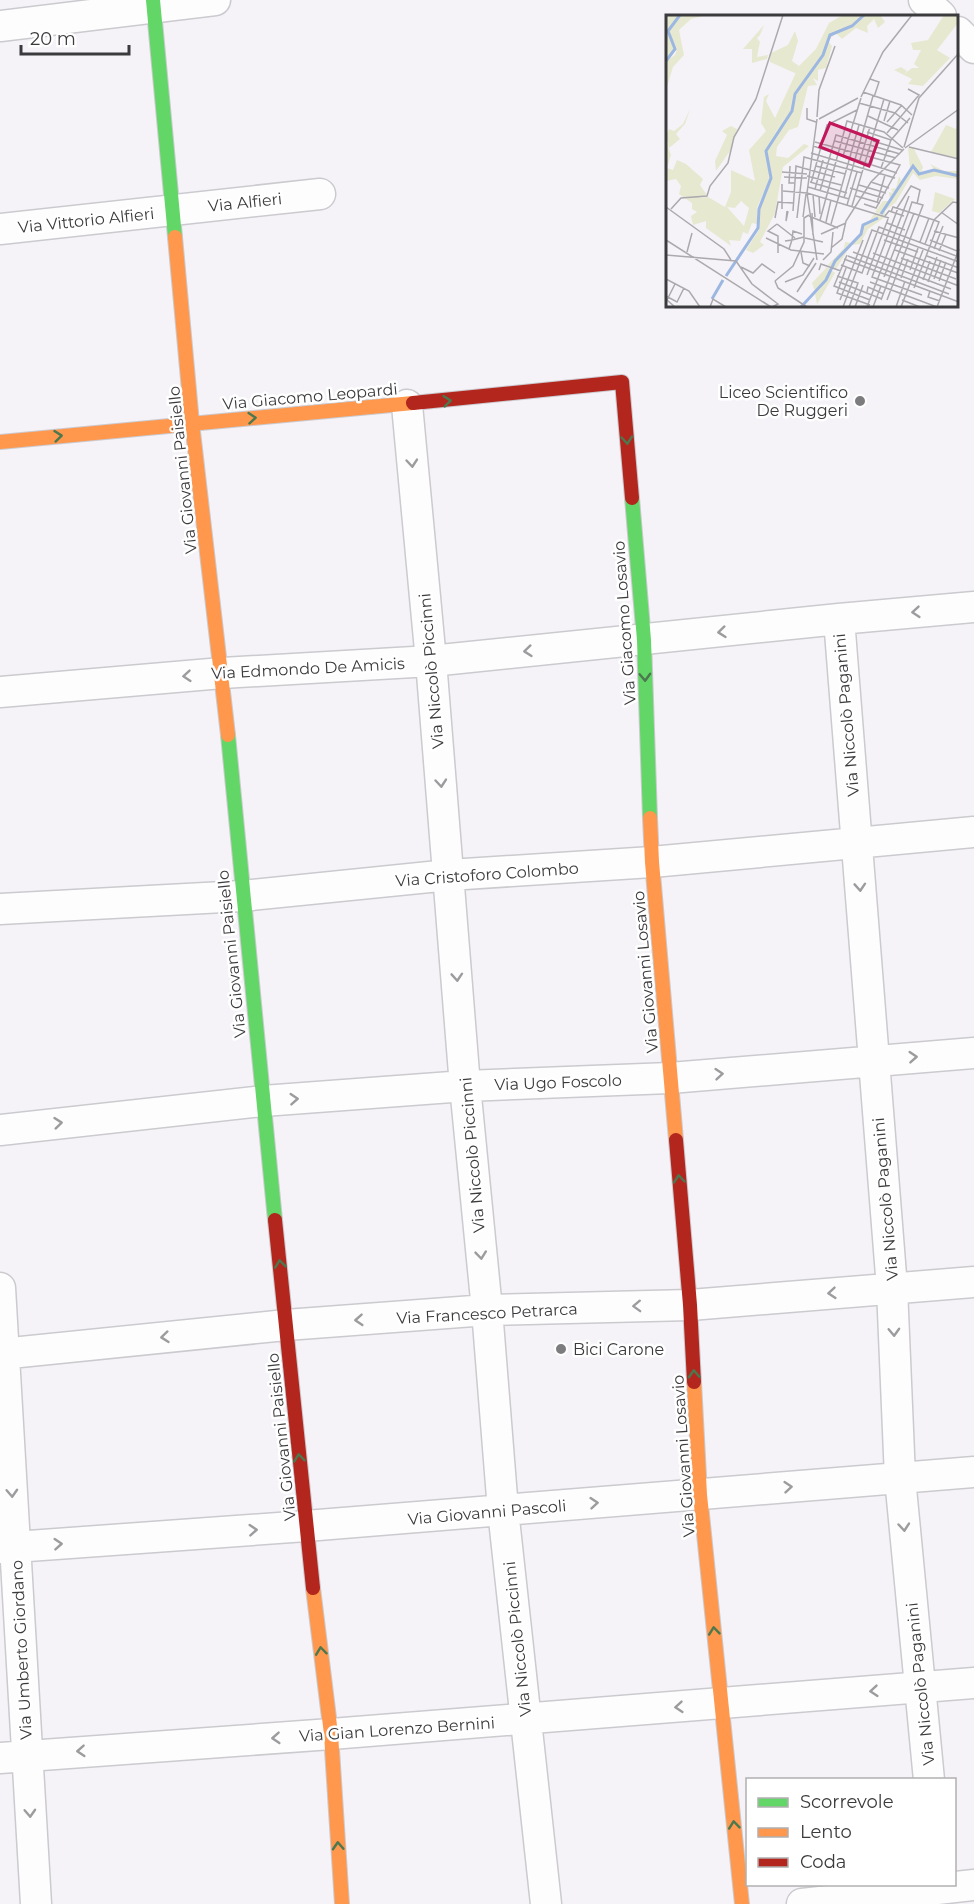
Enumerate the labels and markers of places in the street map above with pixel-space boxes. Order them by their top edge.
place label: Liceo Scientifico De Ruggeri [719,383,848,420]
marker: Liceo Scientifico De Ruggeri [853,394,867,408]
place label: Bici Carone [573,1340,664,1359]
marker: Bici Carone [554,1342,568,1356]

